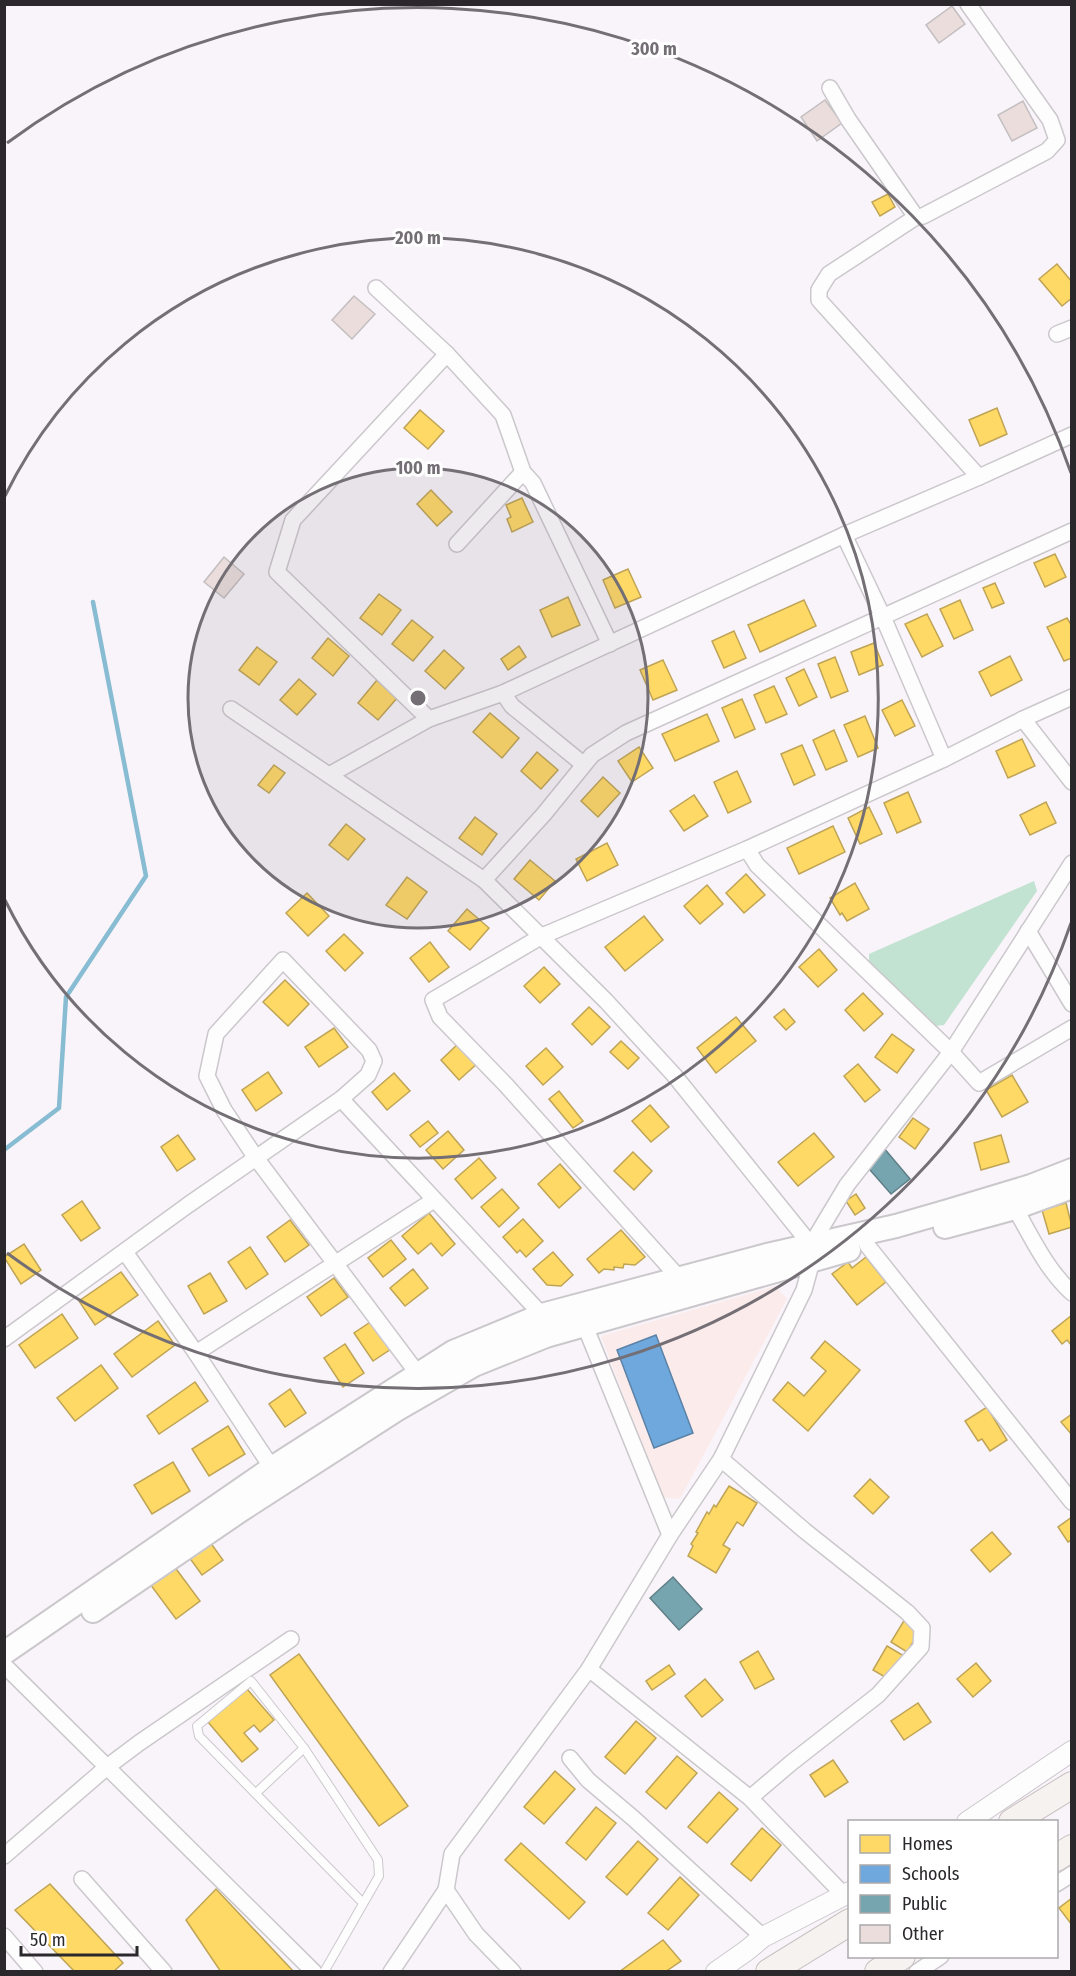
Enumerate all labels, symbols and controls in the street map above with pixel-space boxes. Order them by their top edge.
text: 300 m [630,38,677,60]
text: 200 m [394,227,441,249]
text: 100 m [396,457,440,479]
centre of rings [408,688,428,708]
legend [848,1820,1058,1958]
text: Homes [902,1833,953,1855]
text: Schools [902,1863,960,1885]
text: Public [902,1893,947,1915]
scale bar [21,1919,136,1957]
text: Other [902,1923,945,1945]
text: 50 m [30,1929,66,1951]

